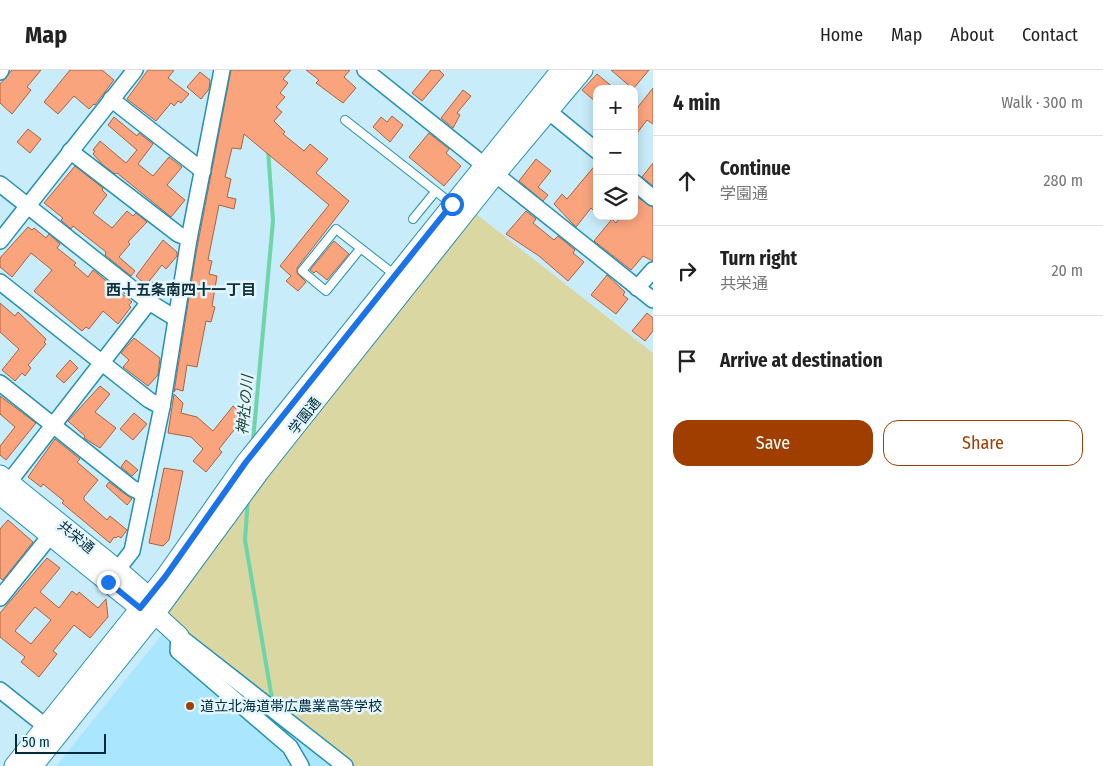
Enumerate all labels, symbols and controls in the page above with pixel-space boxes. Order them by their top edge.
text: Map [25,21,67,49]
text: Home [820,24,863,46]
text: Map [891,24,922,46]
text: About [950,24,994,46]
text: Contact [1022,24,1078,46]
map controls [593,85,638,220]
button: + [593,85,638,130]
text: 4 min [673,90,721,116]
text: Walk · 300 m [1001,93,1083,112]
button: − [593,130,638,175]
text: Continue [720,157,791,180]
icon: ahead [673,167,701,195]
text: 280 m [1044,171,1083,190]
button: layers [593,175,638,220]
text: 学園通 [720,184,768,203]
route start [441,193,464,216]
text: Turn right [720,247,797,270]
icon: right [673,257,701,285]
text: 20 m [1052,261,1083,280]
text: 共栄通 [720,274,768,293]
district label: 西十五条南四十一丁目 [106,281,256,299]
icon: arrive [673,347,701,375]
text: Arrive at destination [720,349,883,372]
water label: 神社の川 [233,372,257,436]
street label: 学園通 [285,394,325,438]
button: Save [673,420,873,466]
button: Share [883,420,1083,466]
street label: 共栄通 [54,517,98,557]
route end [97,571,120,594]
place label: 道立北海道帯広農業高等学校 [200,698,382,715]
marker: 道立北海道帯広農業高等学校 [184,700,196,712]
scale bar [15,731,106,754]
text: 50 m [22,734,50,751]

